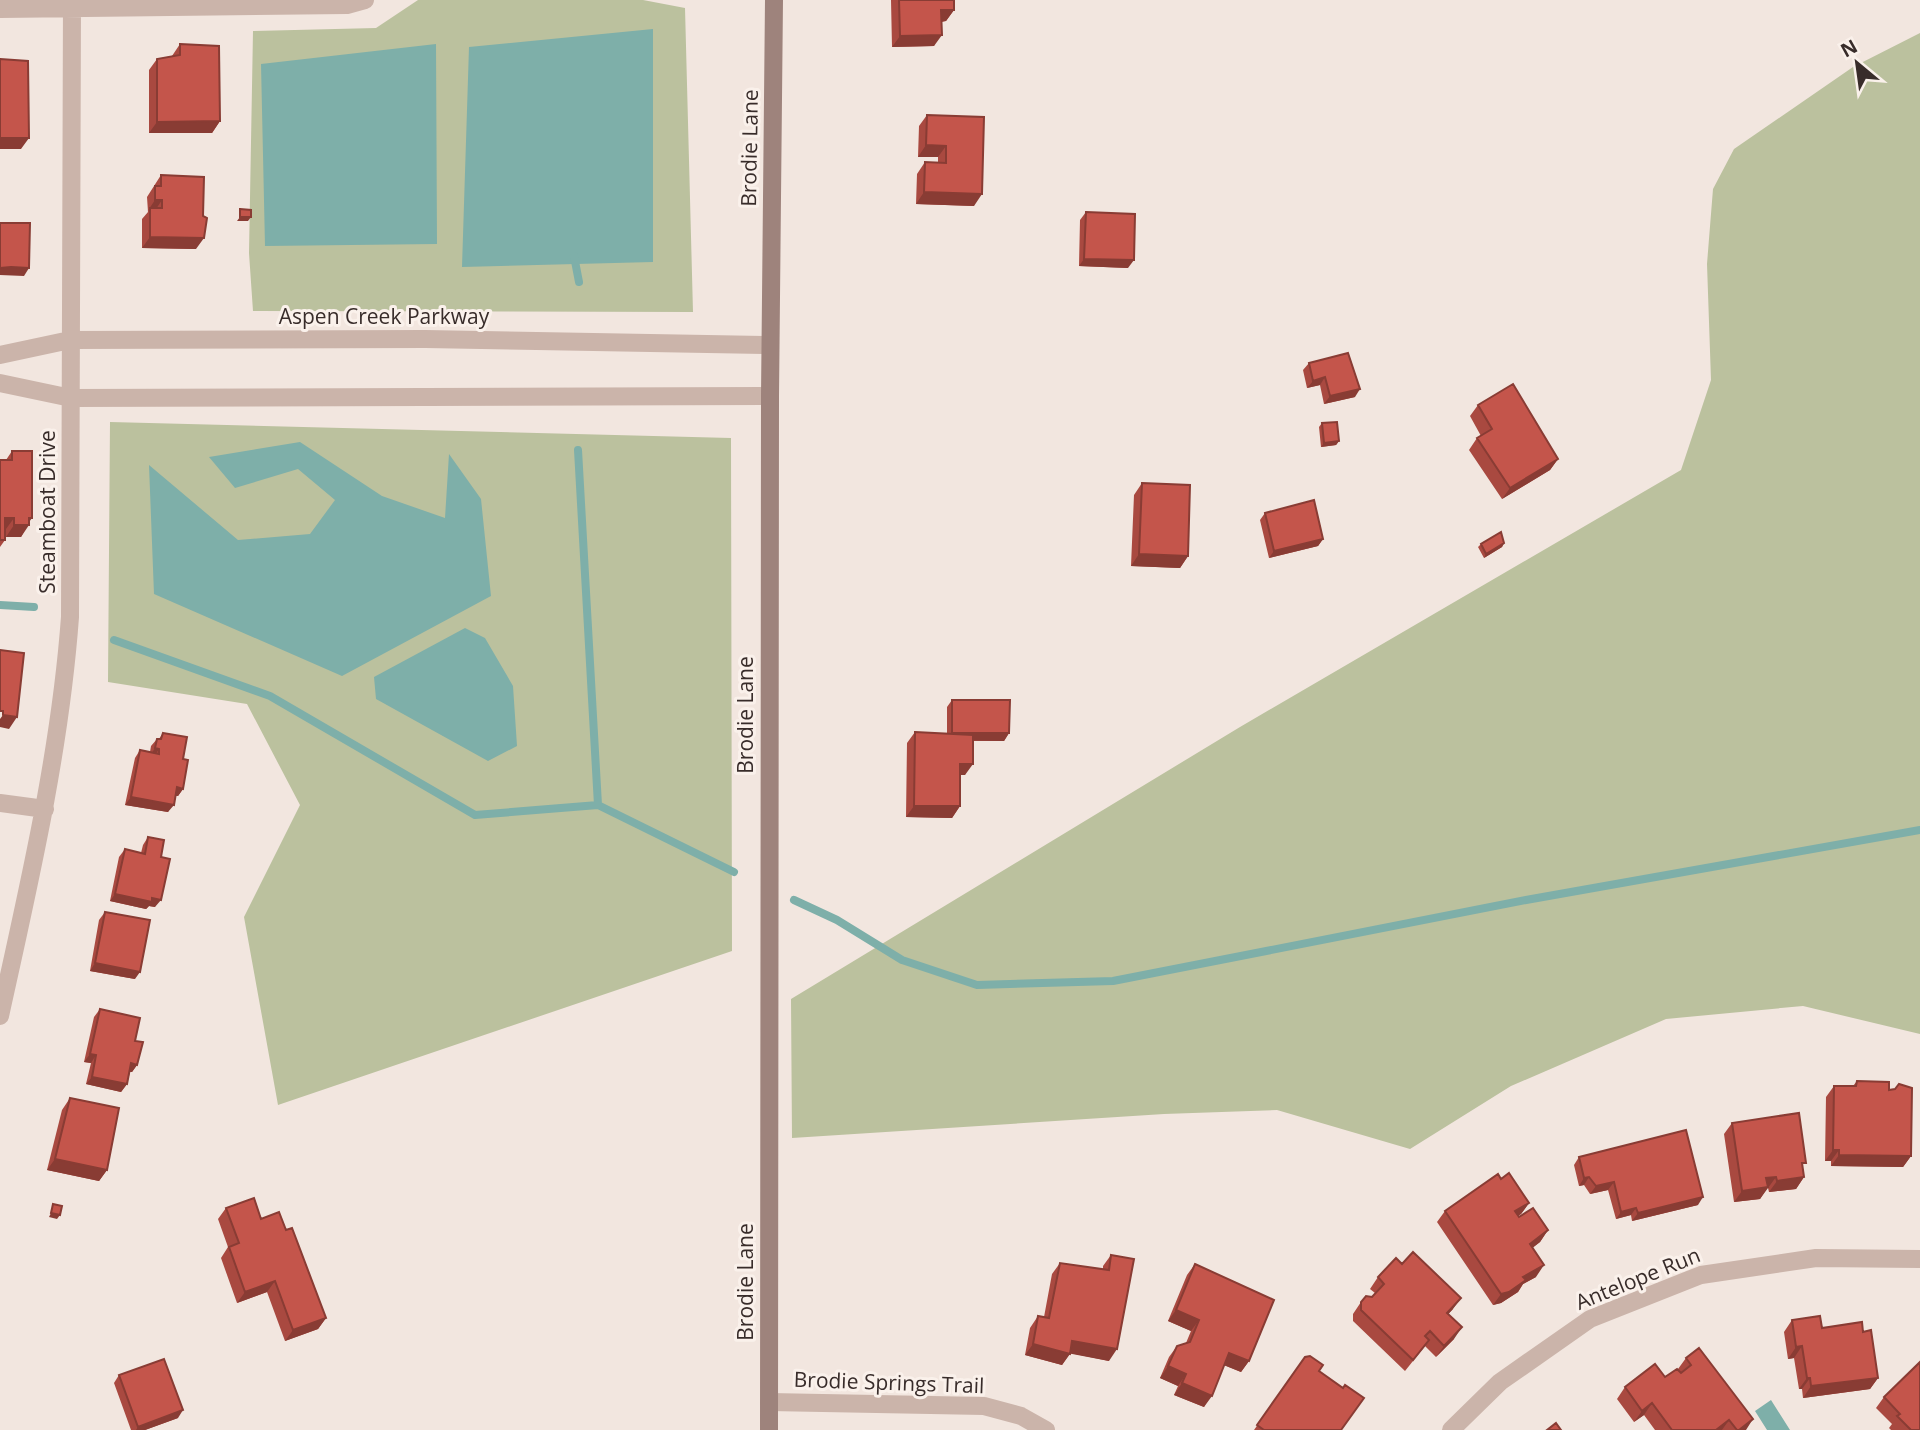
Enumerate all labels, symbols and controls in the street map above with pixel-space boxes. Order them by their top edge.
north arrow [1822,28,1892,98]
text: N [1836,33,1862,63]
street label: Brodie Lane [734,89,764,207]
street label: Aspen Creek Parkway [279,302,490,330]
street label: Steamboat Drive [33,430,61,594]
street label: Brodie Lane [731,656,759,774]
street label: Brodie Lane [731,1223,759,1341]
street label: Antelope Run [1571,1240,1704,1316]
street label: Brodie Springs Trail [793,1365,985,1399]

